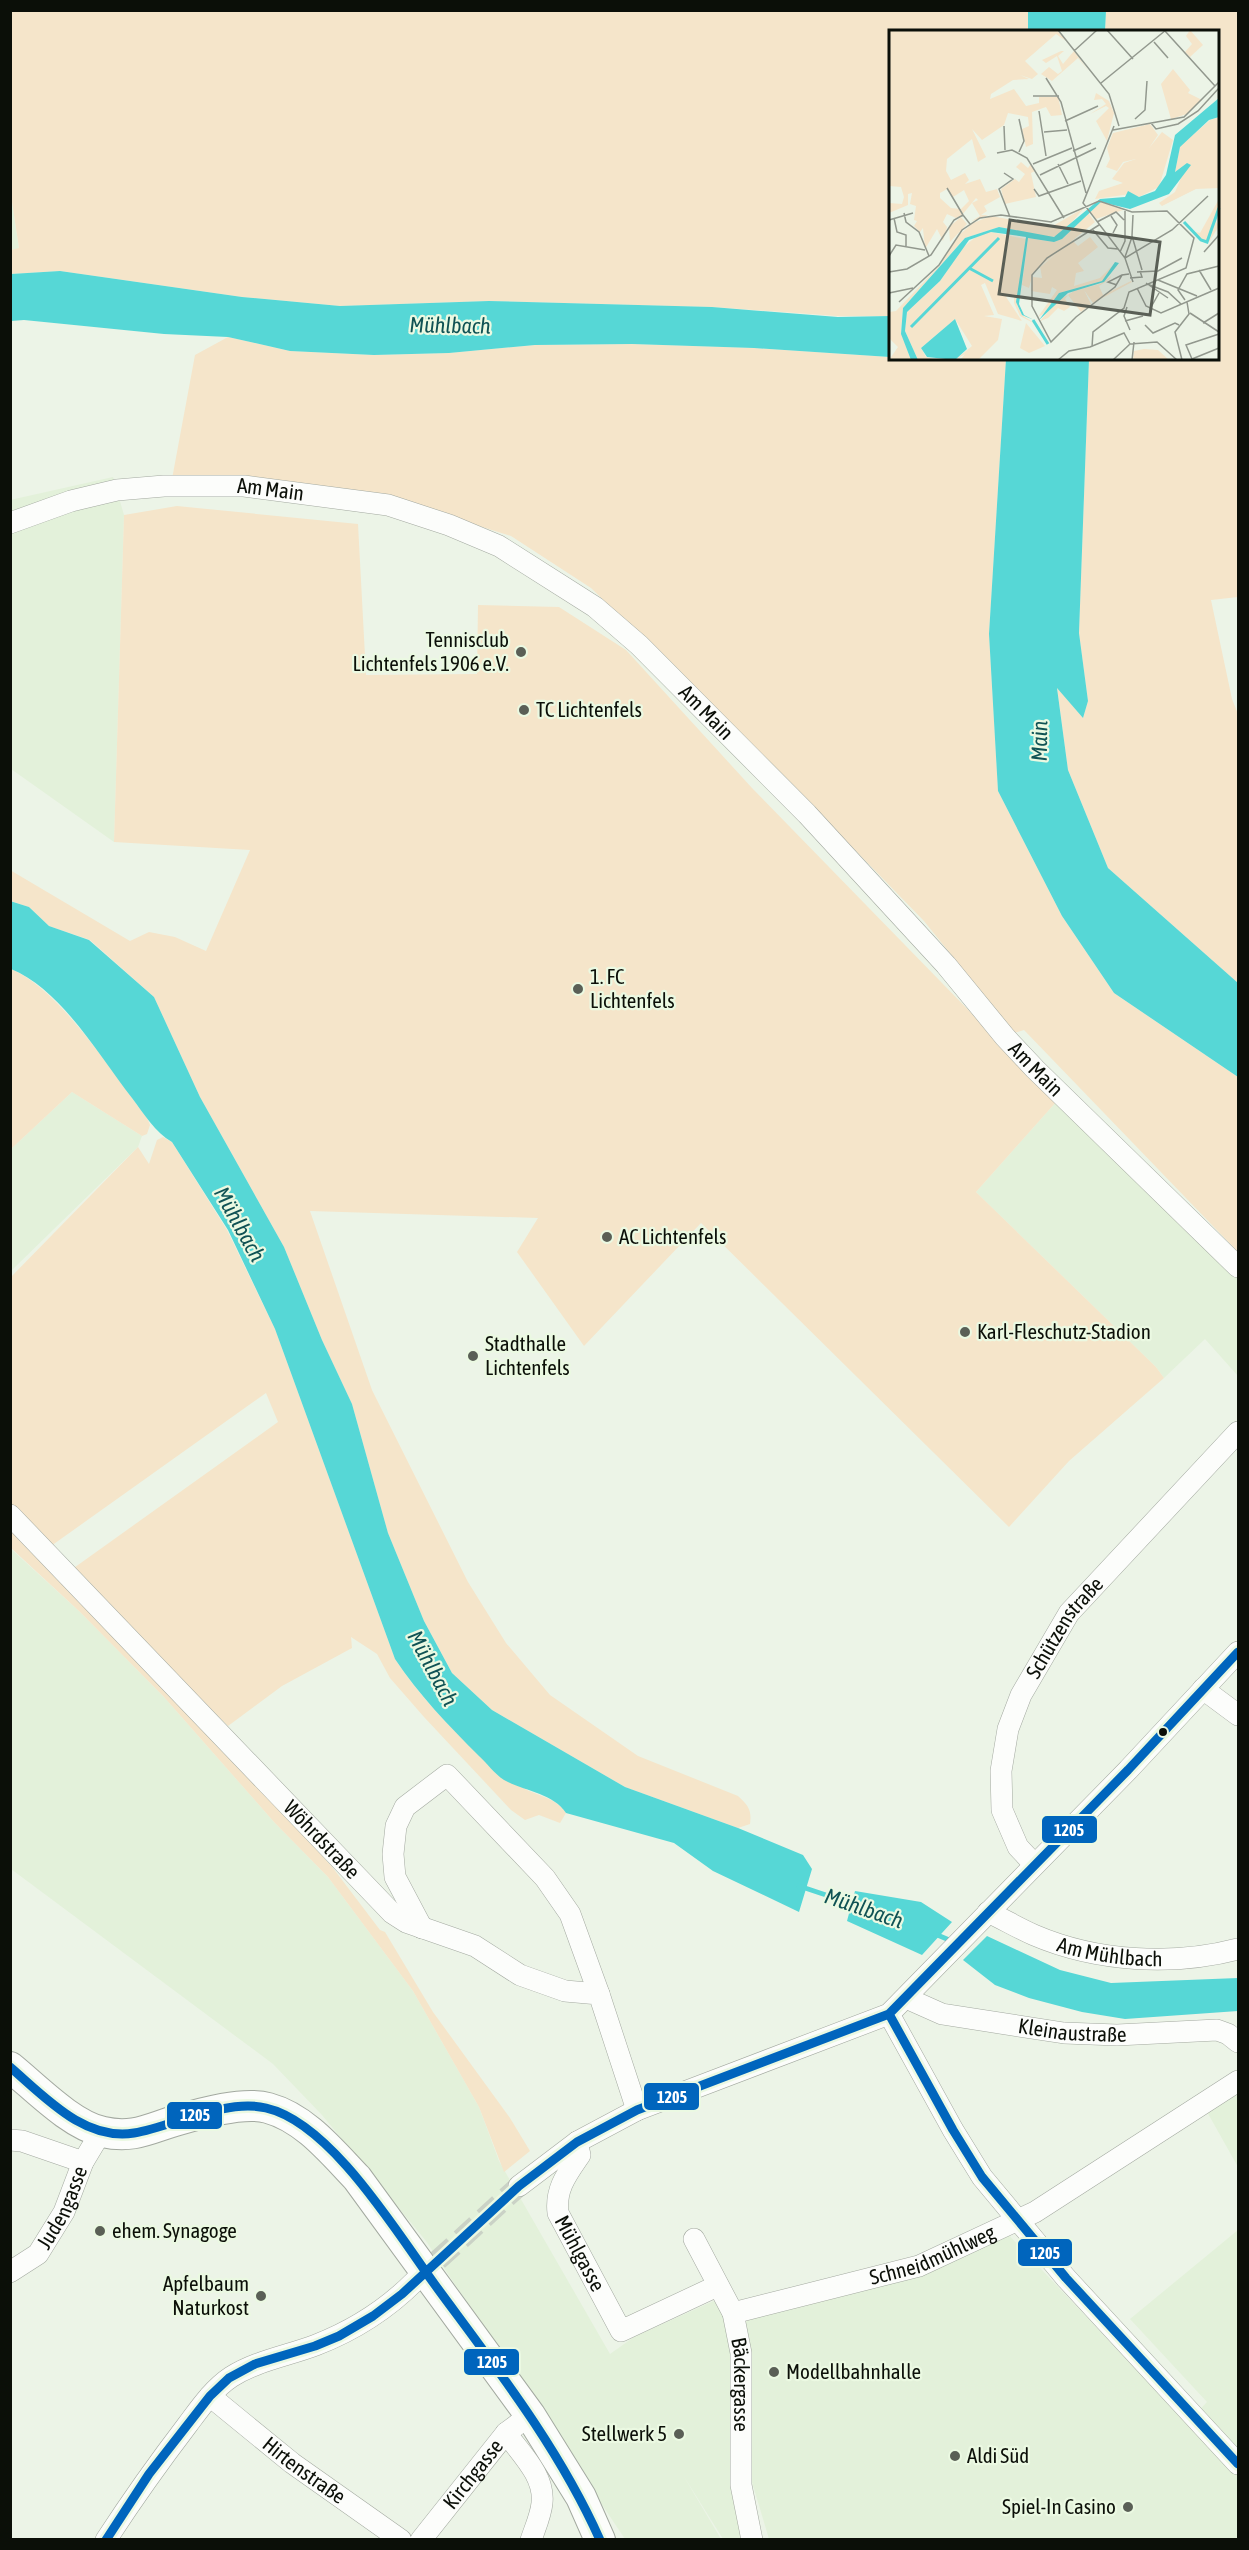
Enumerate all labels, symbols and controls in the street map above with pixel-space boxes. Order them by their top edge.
inset map [889,30,1219,360]
water label: Mühlbach [409,311,491,339]
street label: Am Main [237,473,305,505]
place label: Tennisclub Lichtenfels 1906 e.V. [353,627,509,675]
marker: Tennisclub Lichtenfels 1906 e.V. [514,645,528,659]
street label: Am Main [675,679,739,744]
place label: TC Lichtenfels [536,697,642,721]
marker: TC Lichtenfels [517,703,531,717]
water label: Main [1026,720,1052,762]
place label: 1. FC Lichtenfels [590,964,675,1012]
marker: 1. FC Lichtenfels [571,982,585,996]
street label: Am Main [1004,1036,1069,1101]
water label: Mühlbach [209,1182,271,1266]
place label: AC Lichtenfels [619,1224,726,1248]
marker: AC Lichtenfels [600,1230,614,1244]
place label: Karl-Fleschutz-Stadion [977,1319,1151,1343]
marker: Karl-Fleschutz-Stadion [958,1325,972,1339]
place label: Stadthalle Lichtenfels [485,1331,570,1379]
marker: Stadthalle Lichtenfels [466,1349,480,1363]
street label: Schützenstraße [1020,1572,1107,1682]
water label: Mühlbach [402,1626,464,1710]
unlabelled marker [1157,1726,1169,1738]
street label: Wöhrdstraße [279,1795,365,1883]
line badge: 1205 [1041,1815,1098,1844]
text: 1205 [1054,1821,1085,1839]
water label: Mühlbach [821,1882,907,1934]
street label: Am Mühlbach [1055,1932,1162,1970]
street label: Kleinaustraße [1017,2013,1127,2046]
line badge: 1205 [643,2082,700,2111]
text: 1205 [657,2088,688,2106]
line badge: 1205 [166,2101,223,2130]
text: 1205 [180,2106,211,2124]
street label: Judengasse [31,2163,91,2253]
street label: Mühlgasse [551,2211,611,2295]
place label: ehem. Synagoge [112,2218,237,2242]
street label: Schneidmühlweg [867,2219,999,2289]
marker: ehem. Synagoge [93,2224,107,2238]
line badge: 1205 [1017,2238,1073,2267]
text: 1205 [1030,2244,1061,2262]
place label: Apfelbaum Naturkost [163,2271,249,2319]
marker: Apfelbaum Naturkost [254,2289,268,2303]
street label: Bäckergasse [727,2335,755,2432]
line badge: 1205 [463,2348,520,2376]
text: 1205 [477,2353,508,2371]
place label: Modellbahnhalle [786,2359,921,2383]
marker: Modellbahnhalle [767,2365,781,2379]
place label: Stellwerk 5 [582,2421,667,2445]
marker: Stellwerk 5 [672,2427,686,2441]
street label: Hirtenstraße [258,2431,351,2508]
street label: Kirchgasse [438,2434,507,2513]
place label: Aldi Süd [967,2443,1029,2467]
marker: Aldi Süd [948,2449,962,2463]
place label: Spiel-In Casino [1002,2494,1116,2518]
marker: Spiel-In Casino [1121,2500,1135,2514]

